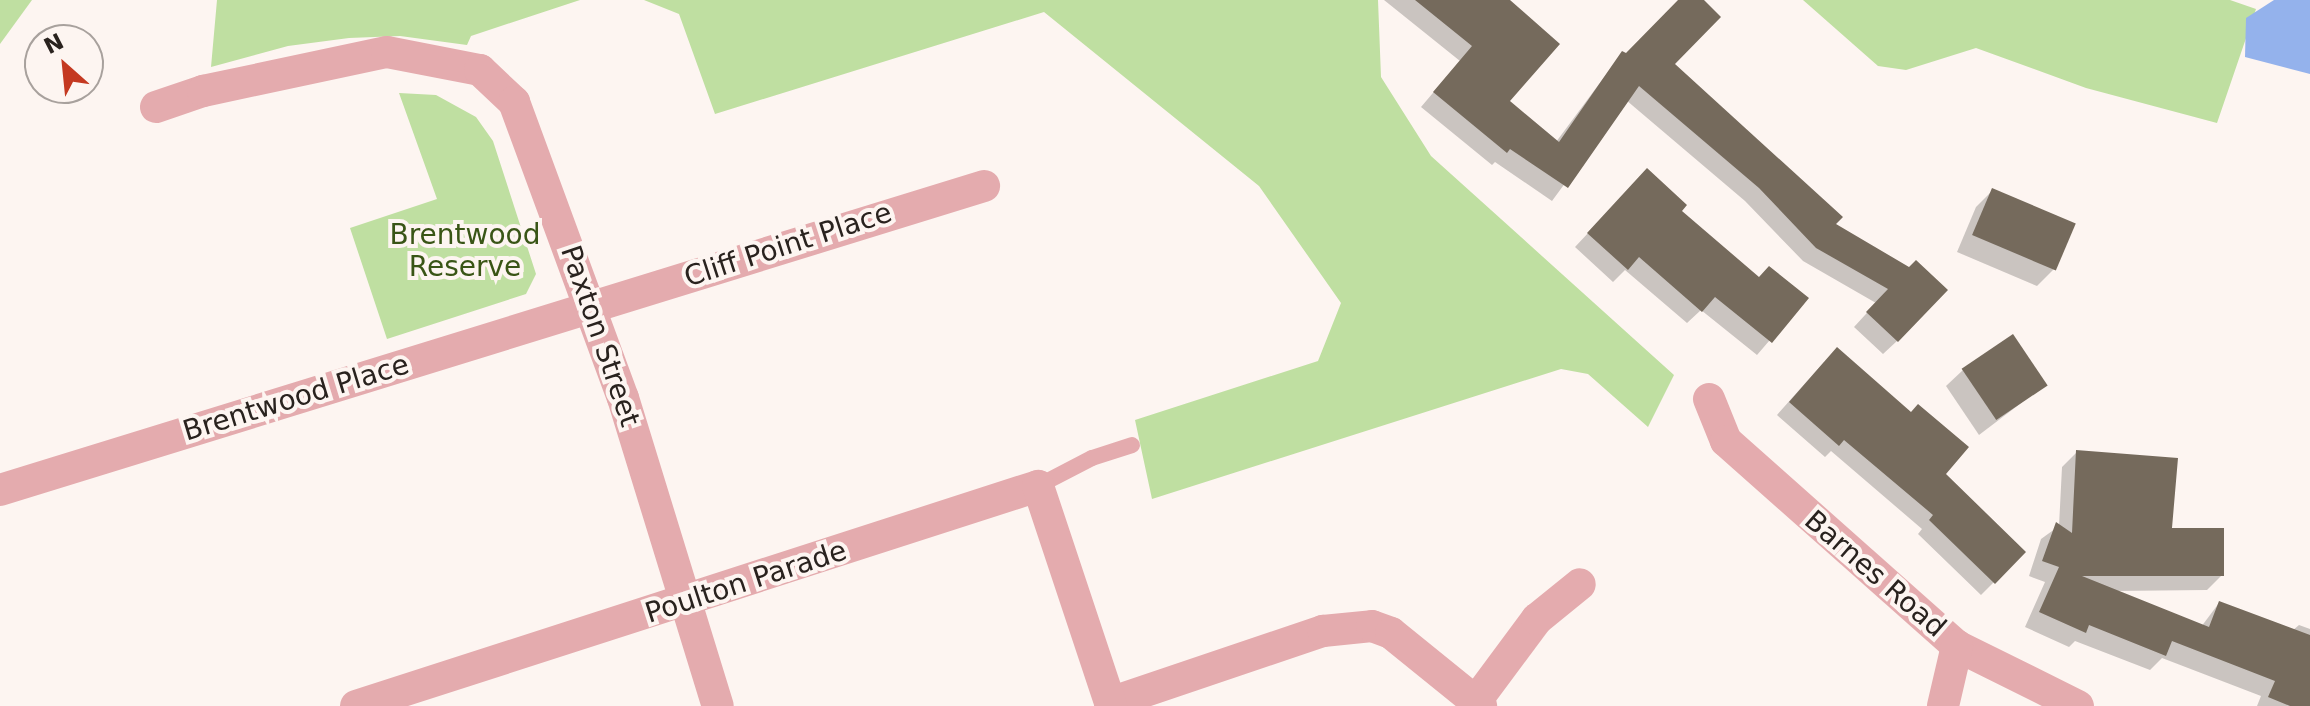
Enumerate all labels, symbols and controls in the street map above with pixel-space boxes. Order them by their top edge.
north arrow [24,24,104,104]
text: N [40,29,68,59]
street label: Cliff Point Place [680,196,896,294]
park label: Brentwood Reserve [390,218,540,284]
street label: Paxton Street [553,241,647,431]
street label: Brentwood Place [179,348,413,448]
street label: Barnes Road [1798,504,1952,644]
street label: Poulton Parade [641,534,851,630]

